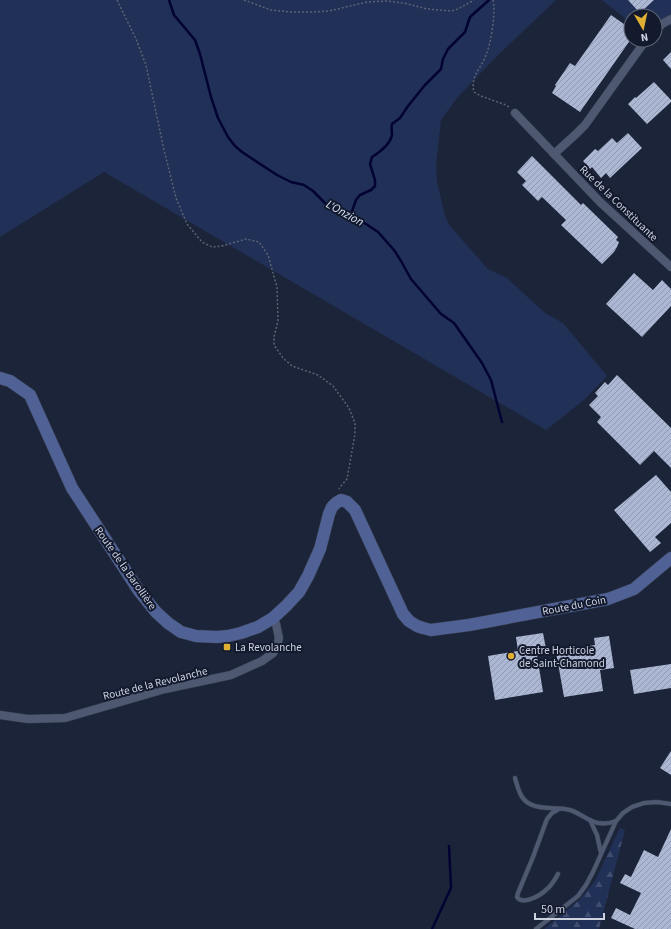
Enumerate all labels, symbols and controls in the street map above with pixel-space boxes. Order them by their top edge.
north arrow [623,8,663,48]
text: N [640,29,649,45]
street label: Rue de la Constituante [576,162,662,245]
water label: L'Onzion [323,196,367,231]
street label: Route de la Barollière [91,524,160,613]
street label: Route du Coin [541,592,607,619]
place label: La Revolanche [235,640,302,655]
marker: La Revolanche [222,642,232,652]
place label: Centre Horticole de Saint-Chamond [519,643,605,671]
marker: Centre Horticole de Saint-Chamond [506,651,516,661]
street label: Route de la Revolanche [101,663,209,704]
scale bar [535,895,604,921]
text: 50 m [541,901,565,918]

